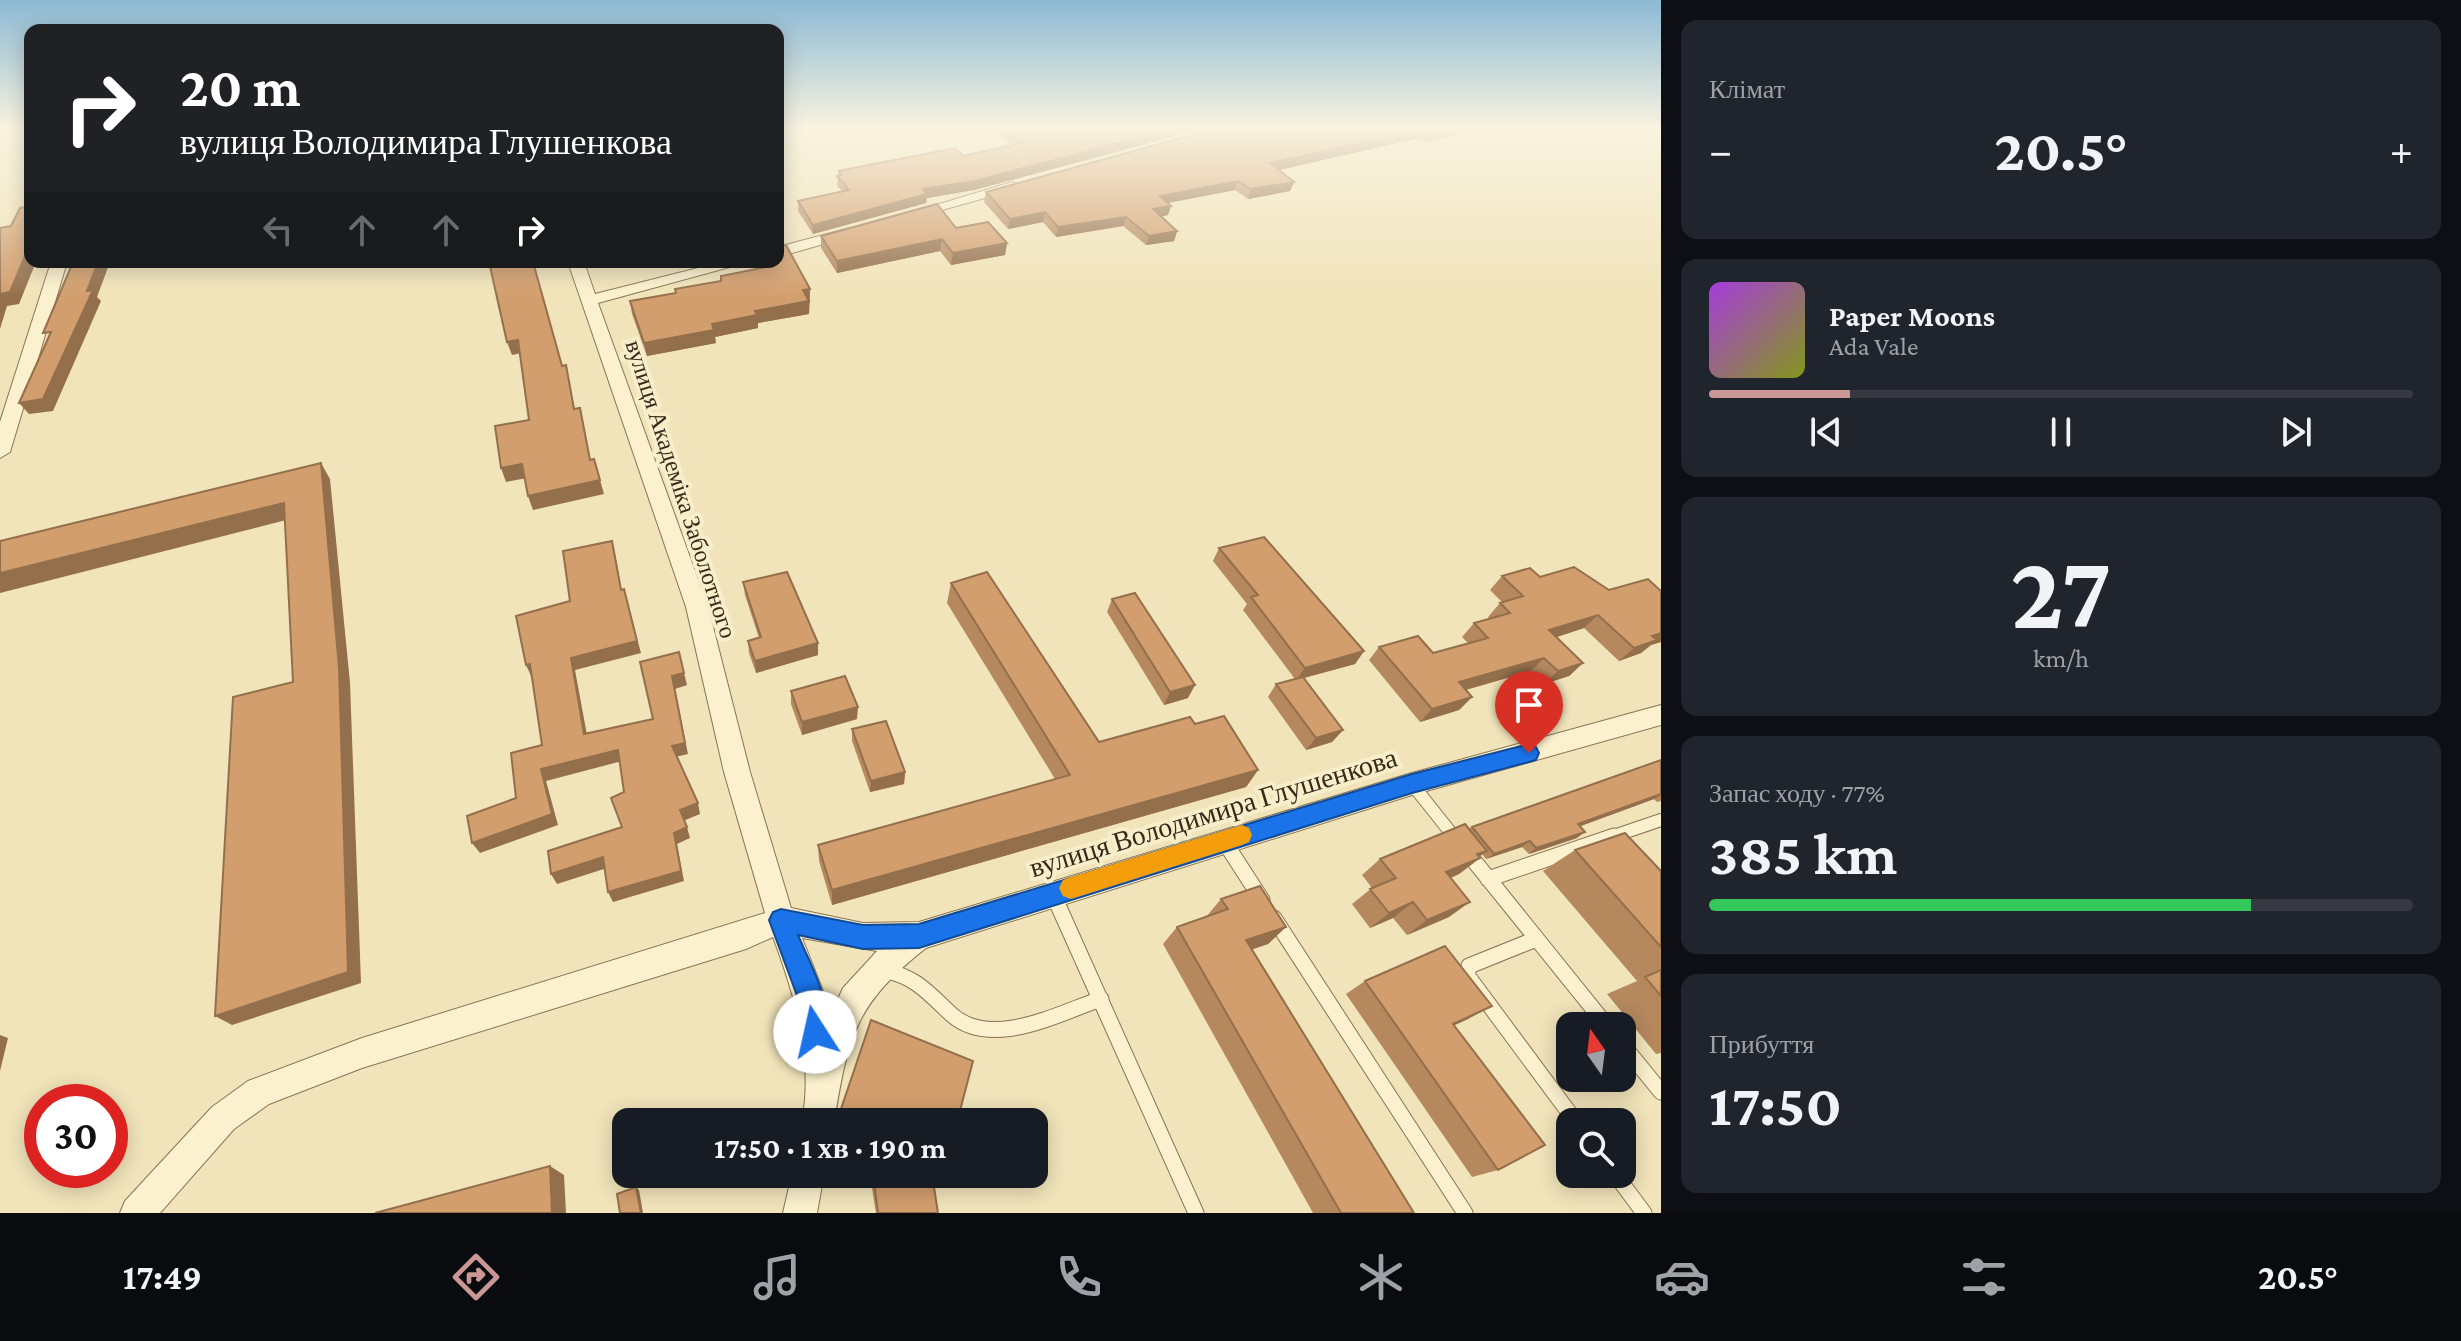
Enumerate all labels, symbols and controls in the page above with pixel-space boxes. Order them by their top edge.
icon: right [48,56,152,160]
text: 20 m [180,56,301,118]
text: Клімат [1709,75,1785,104]
text: 20.5° [1994,116,2128,183]
text: вулиця Володимира Глушенкова [180,122,672,162]
text: − [1709,126,1732,174]
text: + [2390,126,2413,174]
icon: left [256,208,300,252]
icon: ahead [340,208,384,252]
icon: ahead [424,208,468,252]
icon: right [508,208,552,252]
text: Paper Moons [1829,299,1995,332]
text: Ada Vale [1829,332,1918,361]
street label: вулиця Академіка Заболотного [620,336,743,641]
icon: previous [1804,410,1848,454]
icon: pause [2039,410,2083,454]
icon: next [2274,410,2318,454]
text: 27 [2011,534,2111,649]
text: km/h [2033,644,2089,673]
pin [1495,671,1563,753]
icon: arrive [1507,683,1551,727]
street label: вулиця Володимира Глушенкова [1026,742,1401,883]
text: Запас ходу · 77% [1709,779,1885,808]
text: 385 km [1709,820,1897,887]
position arrow [773,990,857,1074]
north arrow [1556,1012,1636,1092]
map controls [1556,1012,1636,1188]
text: Прибуття [1709,1030,1814,1059]
text: 17:50 [1709,1071,1842,1138]
speed limit sign: 30 [24,1084,128,1188]
button: search [1556,1108,1636,1188]
text: 17:50 · 1 хв · 190 m [714,1131,946,1164]
icon: directions [448,1249,504,1305]
icon: music [749,1249,805,1305]
icon: phone [1051,1249,1107,1305]
icon: climate [1353,1249,1409,1305]
icon: car [1654,1249,1710,1305]
icon: filters [1956,1249,2012,1305]
text: 17:49 [123,1257,202,1297]
text: 20.5° [2258,1257,2338,1297]

